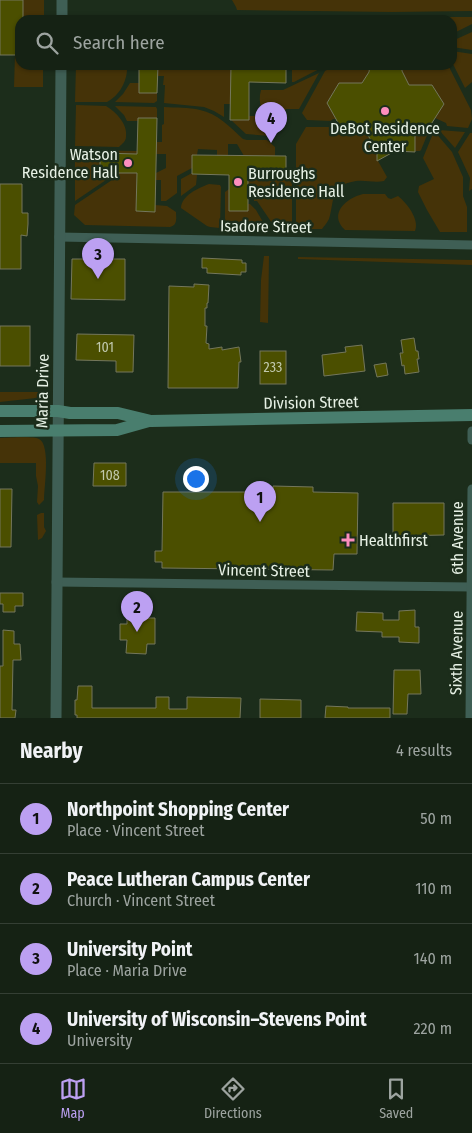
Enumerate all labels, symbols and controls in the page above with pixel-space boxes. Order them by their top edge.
search box [15,15,457,70]
icon: search [33,29,61,57]
text: Search here [73,31,165,54]
pin: 4 [255,102,287,143]
marker: DeBot Residence Center [379,105,391,117]
place label: DeBot Residence Center [330,119,440,156]
place label: Watson Residence Hall [22,145,118,182]
marker: Watson Residence Hall [122,157,134,169]
place label: Burroughs Residence Hall [248,164,344,201]
marker: Burroughs Residence Hall [232,176,244,188]
street label: Isadore Street [220,216,313,237]
pin: 3 [82,238,114,279]
house number: 101 [96,339,114,356]
street label: Maria Drive [32,354,53,428]
house number: 233 [264,359,282,376]
street label: Division Street [263,392,360,413]
your location [183,466,209,492]
house number: 108 [100,467,120,484]
pin: 1 [244,481,276,522]
street label: 6th Avenue [448,501,467,575]
place label: Healthfirst [359,531,429,550]
marker: Healthfirst [341,533,355,547]
street label: Vincent Street [218,560,311,581]
pin: 2 [121,591,153,632]
street label: Sixth Avenue [446,611,467,695]
text: Nearby [20,738,82,764]
text: 4 results [396,741,452,760]
text: Northpoint Shopping Center [67,798,289,821]
text: 1 [33,809,39,828]
text: 50 m [420,809,452,828]
text: Place · Vincent Street [67,821,204,840]
text: Peace Lutheran Campus Center [67,868,310,891]
text: 2 [32,879,40,898]
text: 110 m [415,879,452,898]
text: Church · Vincent Street [67,891,215,910]
text: University Point [67,938,193,961]
text: 3 [32,949,40,968]
text: 140 m [414,949,452,968]
text: Place · Maria Drive [67,961,187,980]
text: University of Wisconsin–Stevens Point [67,1008,367,1031]
text: 4 [32,1019,40,1038]
text: 220 m [413,1019,452,1038]
text: University [67,1031,132,1050]
tab: Map [59,1075,87,1122]
tab: Directions [204,1075,262,1122]
tab: Saved [379,1075,413,1122]

